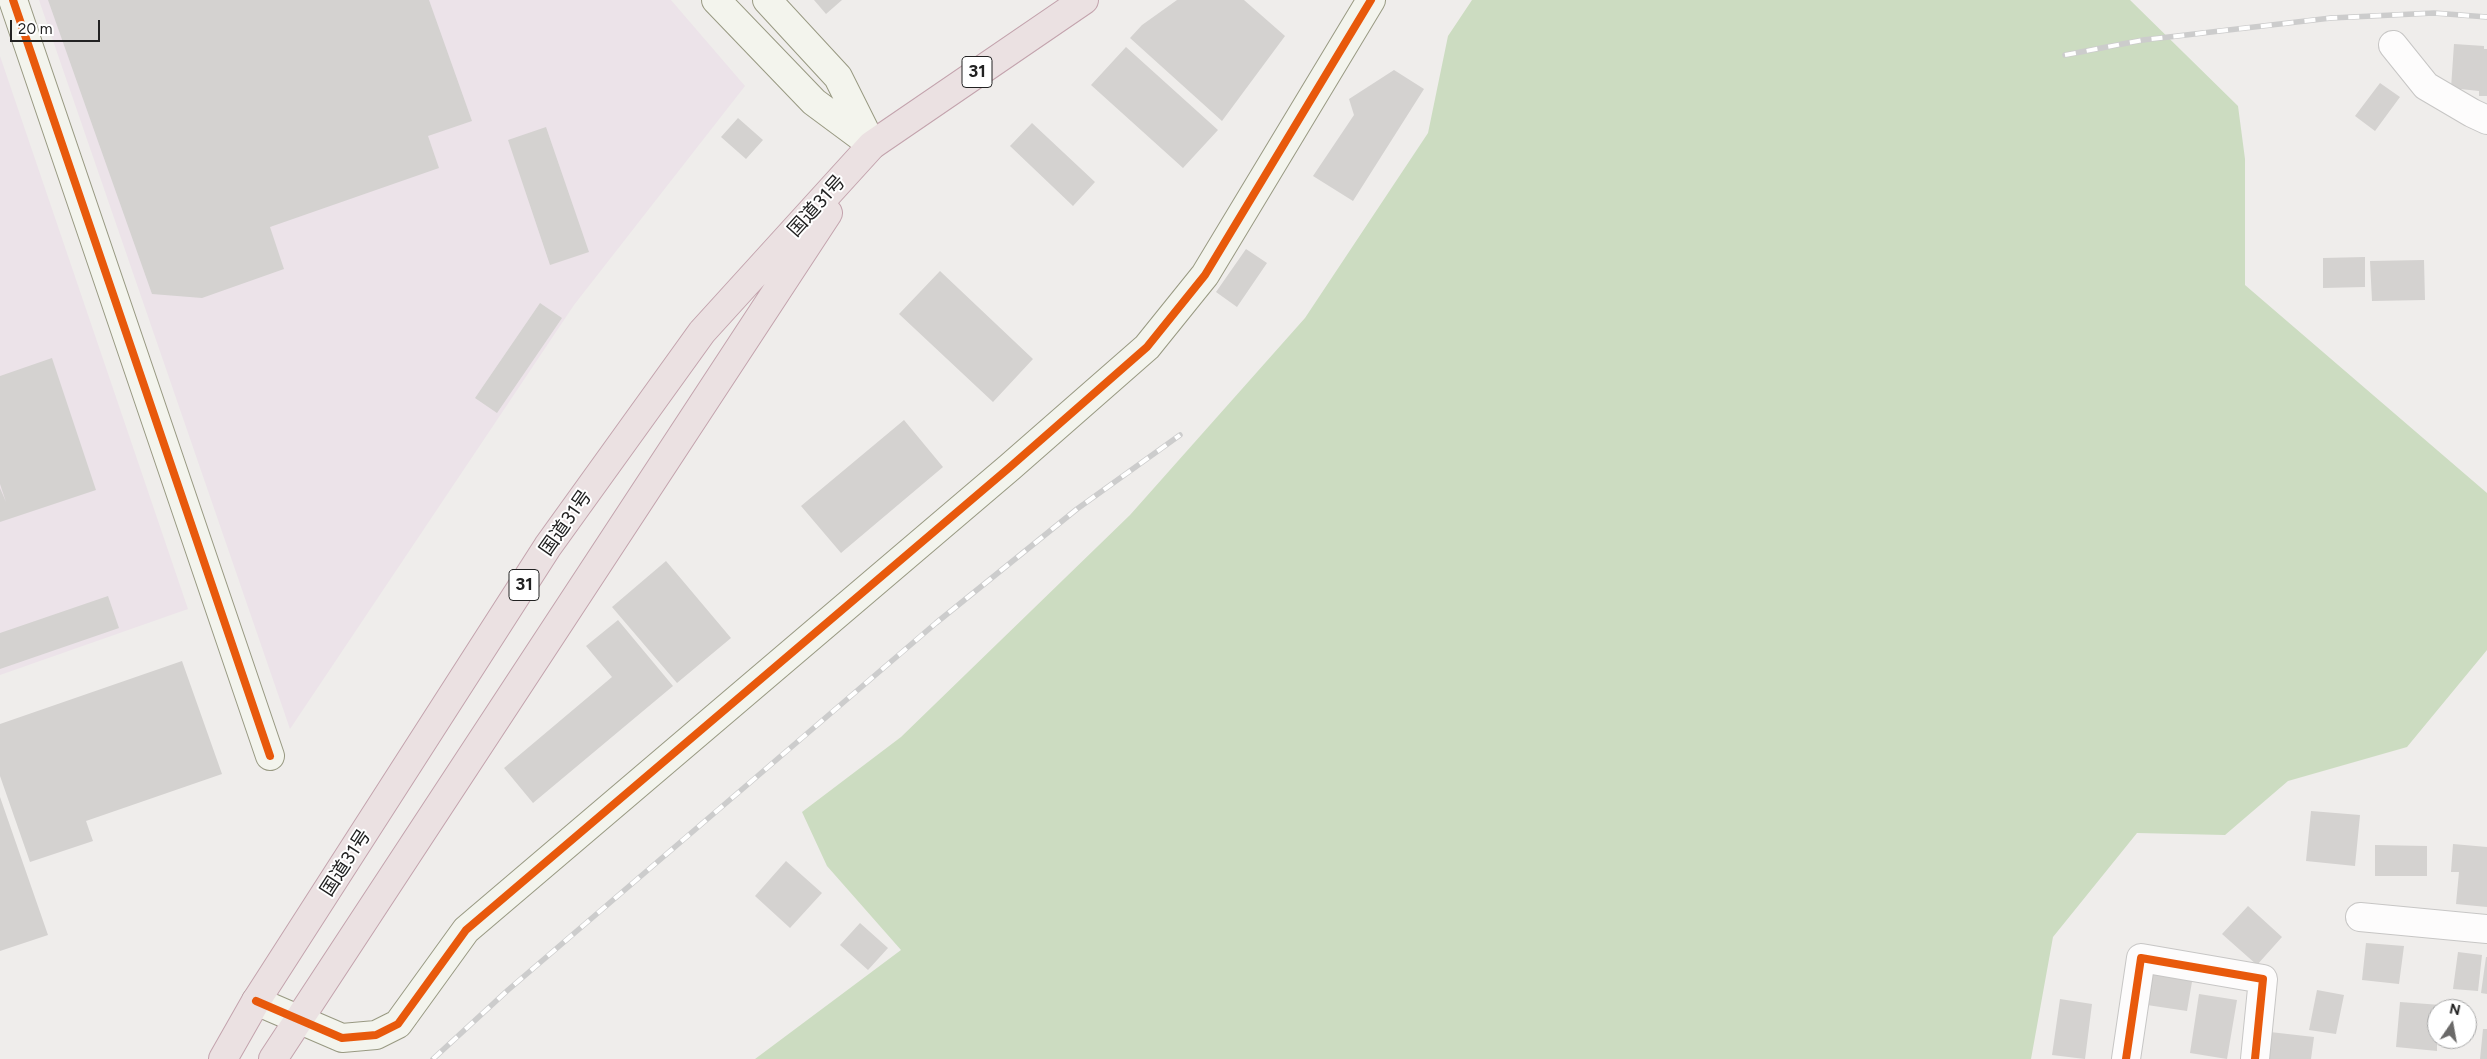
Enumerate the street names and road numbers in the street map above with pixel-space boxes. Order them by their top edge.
road number: 31 [962,56,992,88]
street label: 国道31号 [783,170,851,242]
street label: 国道31号 [535,486,597,560]
road number: 31 [509,570,539,600]
street label: 国道31号 [316,825,376,901]

